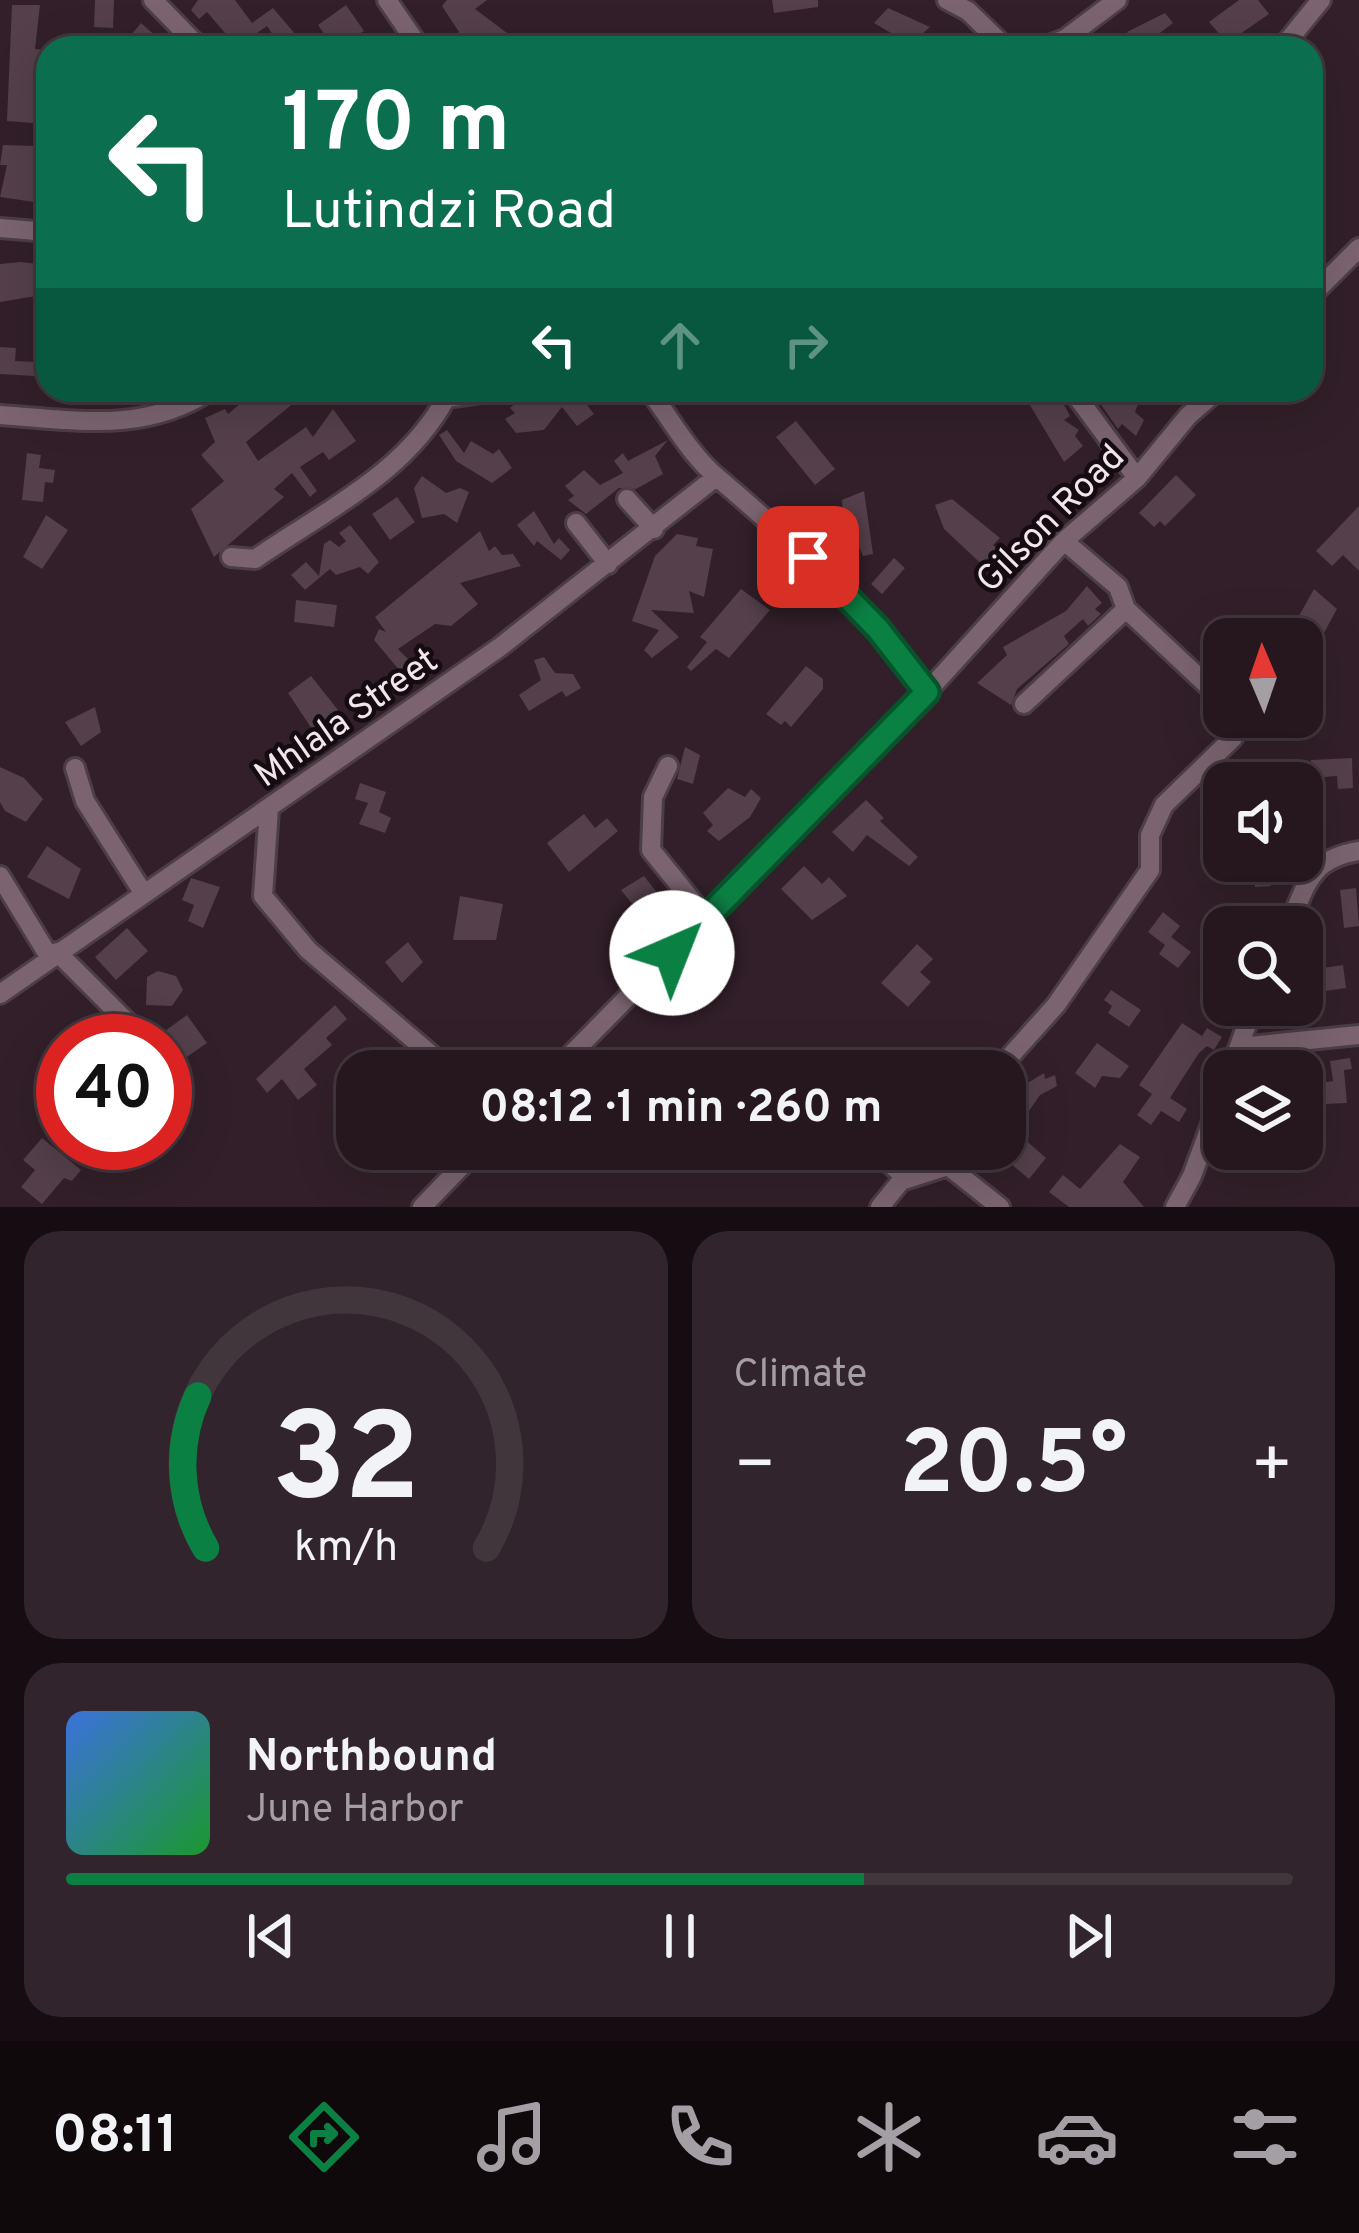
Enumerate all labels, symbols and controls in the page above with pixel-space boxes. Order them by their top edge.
text: 170 m [282,75,510,181]
icon: left [84,84,240,240]
text: Lutindzi Road [282,179,616,248]
icon: left [521,312,587,378]
icon: ahead [647,312,713,378]
icon: right [773,312,839,378]
street label: Gilson Road [968,436,1136,604]
pin [757,506,859,608]
icon: arrive [775,524,841,590]
north arrow [1203,618,1323,738]
map controls [1203,618,1323,1170]
street label: Mhlala Street [247,639,448,799]
button: sound [1203,762,1323,882]
position arrow [609,890,735,1016]
button: search [1203,906,1323,1026]
speed limit sign: 40 [36,1014,192,1170]
button: layers [1203,1050,1323,1170]
text: 08:12 · 1 min · 260 m [480,1081,882,1138]
text: Climate [734,1352,867,1401]
text: 32 [271,1387,420,1545]
text: 20.5° [899,1412,1128,1525]
text: − [734,1427,776,1510]
text: + [1250,1427,1293,1510]
text: km/h [294,1522,398,1576]
text: Northbound [246,1730,497,1787]
text: June Harbor [246,1787,464,1836]
icon: previous [238,1903,304,1969]
icon: pause [647,1903,713,1969]
icon: next [1056,1903,1122,1969]
icon: directions [282,2095,366,2179]
icon: music [470,2095,554,2179]
icon: phone [658,2095,742,2179]
icon: climate [847,2095,931,2179]
icon: car [1035,2095,1119,2179]
icon: filters [1223,2095,1307,2179]
text: 08:11 [52,2103,178,2172]

